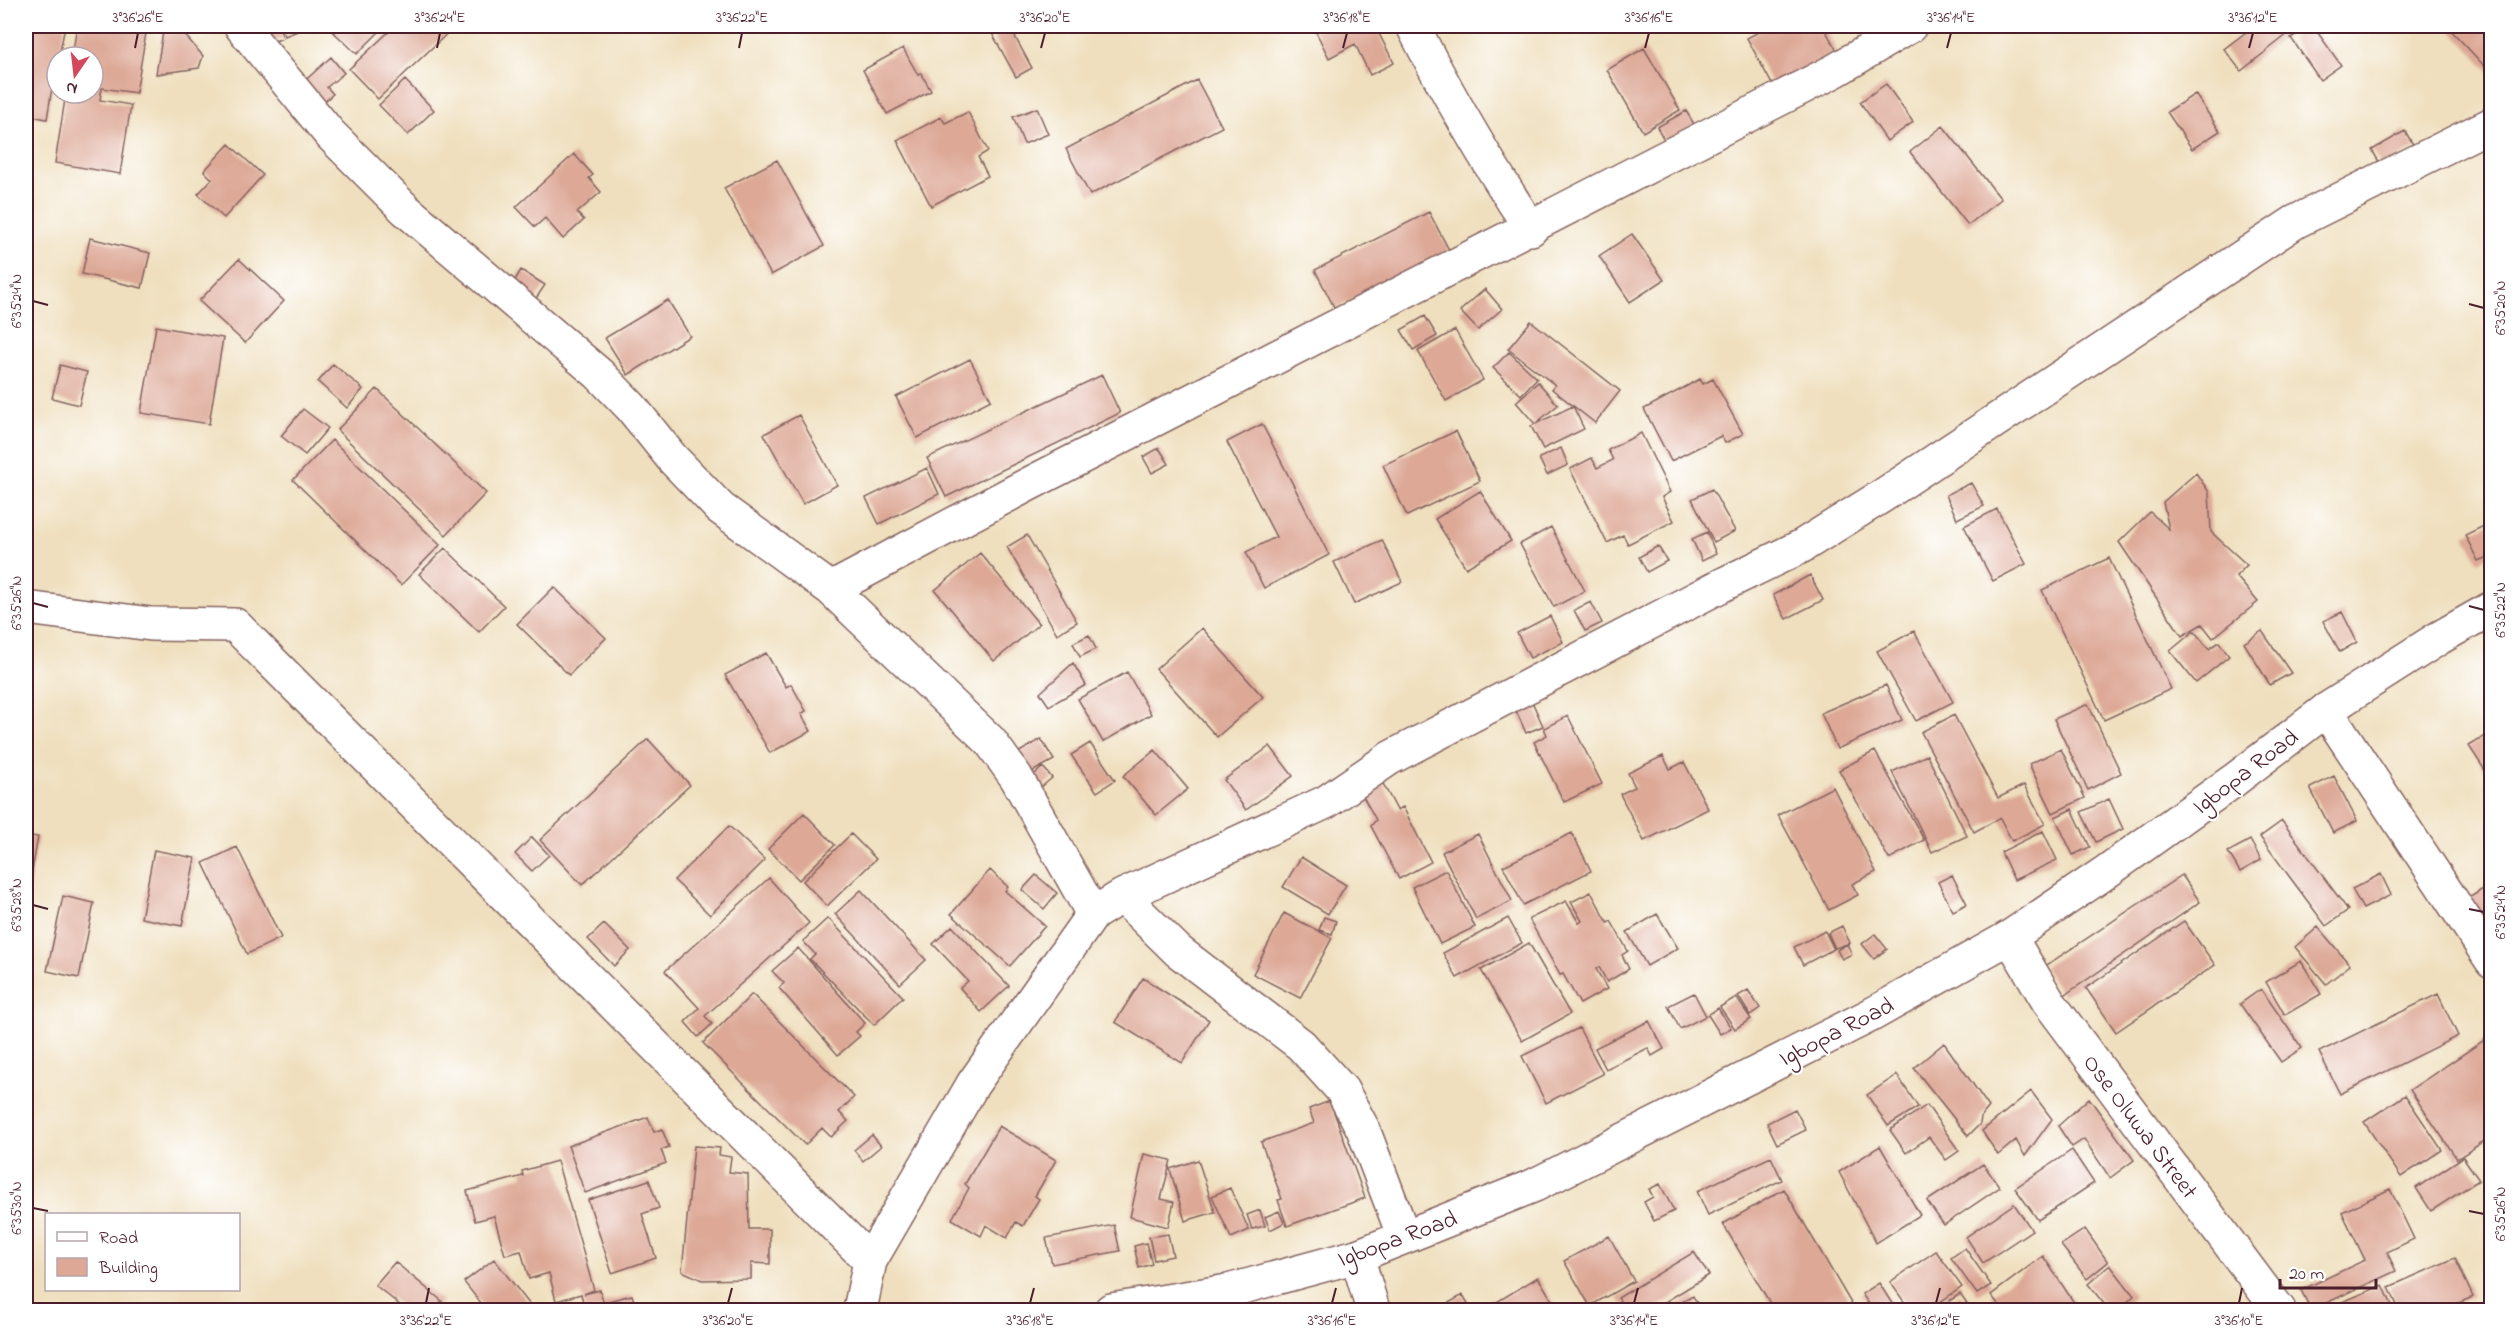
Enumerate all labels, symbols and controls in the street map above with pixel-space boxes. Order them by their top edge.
text: 3°36'26"E [112,7,164,29]
text: 3°36'24"E [415,7,465,29]
text: 3°36'22"E [716,7,768,29]
text: 3°36'20"E [1019,7,1071,29]
text: 3°36'18"E [1323,7,1371,29]
text: 3°36'16"E [1625,7,1673,29]
text: 3°36'14"E [1927,7,1975,29]
text: 3°36'12"E [2228,7,2278,29]
north arrow [45,45,105,105]
text: N [64,75,80,101]
text: 6°35'24"N [6,274,28,328]
text: 6°35'20"N [2490,281,2512,335]
text: 6°35'26"N [6,576,28,630]
text: 6°35'22"N [2490,582,2512,638]
street label: Igbopa Road [2186,721,2307,825]
text: 6°35'28"N [6,878,28,932]
text: 6°35'24"N [2490,885,2512,939]
street label: Igbopa Road [1774,989,1901,1077]
street label: Ose Oluwa Street [2073,1048,2205,1207]
text: 6°35'30"N [6,1181,28,1235]
text: 6°35'26"N [2490,1187,2512,1241]
street label: Igbopa Road [1333,1202,1463,1278]
legend [45,1213,240,1291]
text: Road [99,1226,138,1252]
scale bar [2280,1252,2376,1290]
text: Building [98,1256,158,1283]
text: 20 m [2289,1262,2324,1288]
text: 3°36'22"E [400,1310,452,1332]
text: 3°36'20"E [702,1310,754,1332]
text: 3°36'18"E [1006,1310,1054,1332]
text: 3°36'16"E [1308,1310,1356,1332]
text: 3°36'14"E [1610,1310,1658,1332]
text: 3°36'12"E [1911,1310,1961,1332]
text: 3°36'10"E [2215,1310,2263,1332]

